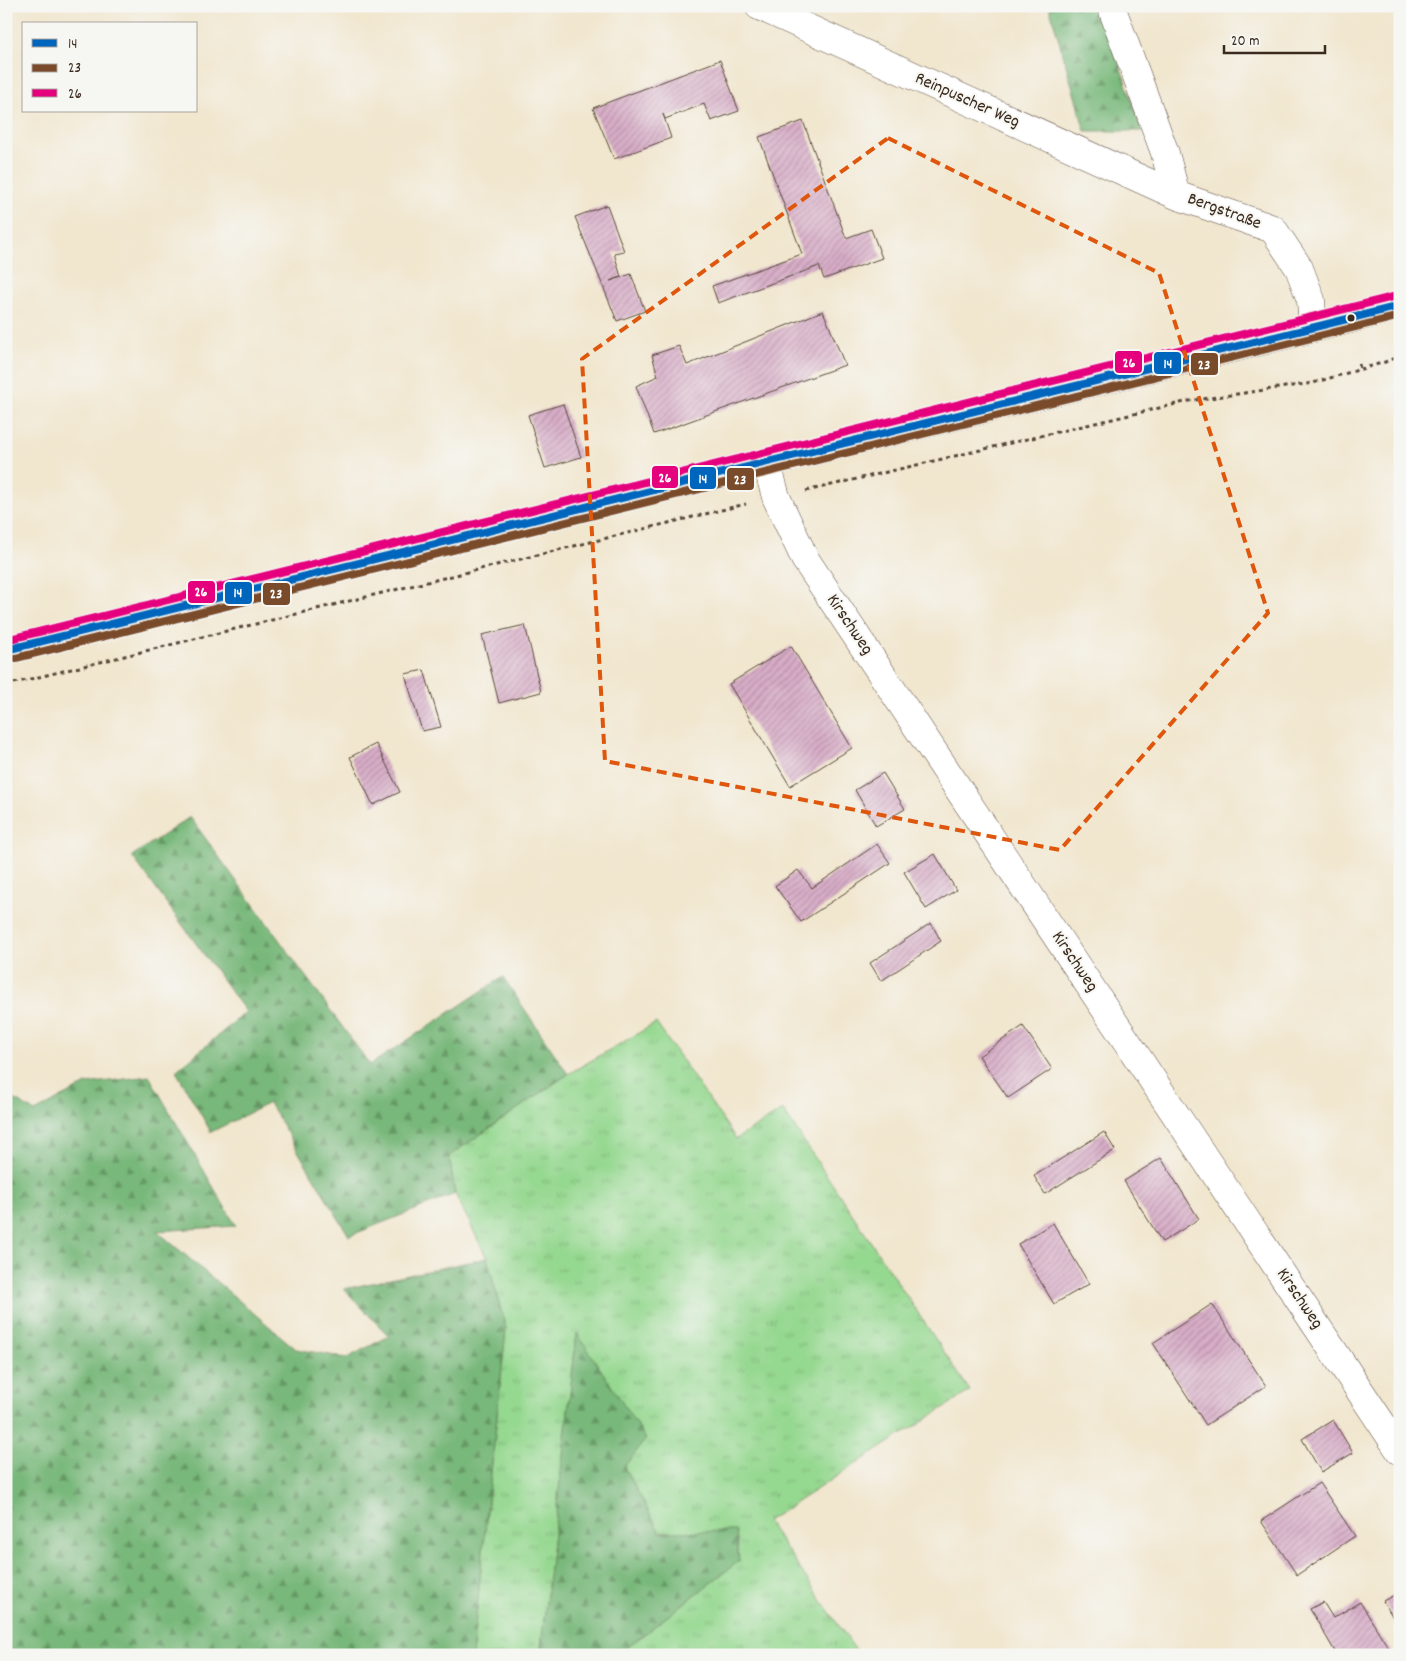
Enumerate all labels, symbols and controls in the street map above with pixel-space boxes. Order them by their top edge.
legend [22,22,198,112]
scale bar [1224,22,1325,54]
text: 20 m [1231,31,1259,53]
text: 14 [68,34,78,56]
text: 23 [68,58,81,80]
street label: Reinpuscher Weg [911,67,1023,135]
text: 26 [68,84,82,106]
street label: Bergstraße [1184,187,1264,237]
unlabelled marker [1346,313,1356,323]
line badge: 26 [1114,350,1143,374]
line badge: 14 [1153,351,1182,375]
line badge: 23 [1190,352,1219,376]
text: 26 [1123,354,1136,374]
text: 14 [1164,355,1173,375]
text: 23 [1198,356,1210,376]
line badge: 26 [651,465,679,489]
line badge: 14 [689,466,717,490]
line badge: 23 [726,467,755,491]
text: 26 [659,469,672,489]
text: 14 [699,470,708,490]
text: 23 [734,471,746,491]
line badge: 26 [187,580,216,604]
line badge: 14 [224,581,253,605]
line badge: 23 [262,582,291,606]
text: 26 [195,583,208,603]
text: 14 [234,584,243,604]
text: 23 [270,585,282,605]
street label: Kirschweg [819,590,879,661]
street label: Kirschweg [1044,927,1104,998]
street label: Kirschweg [1269,1264,1329,1335]

